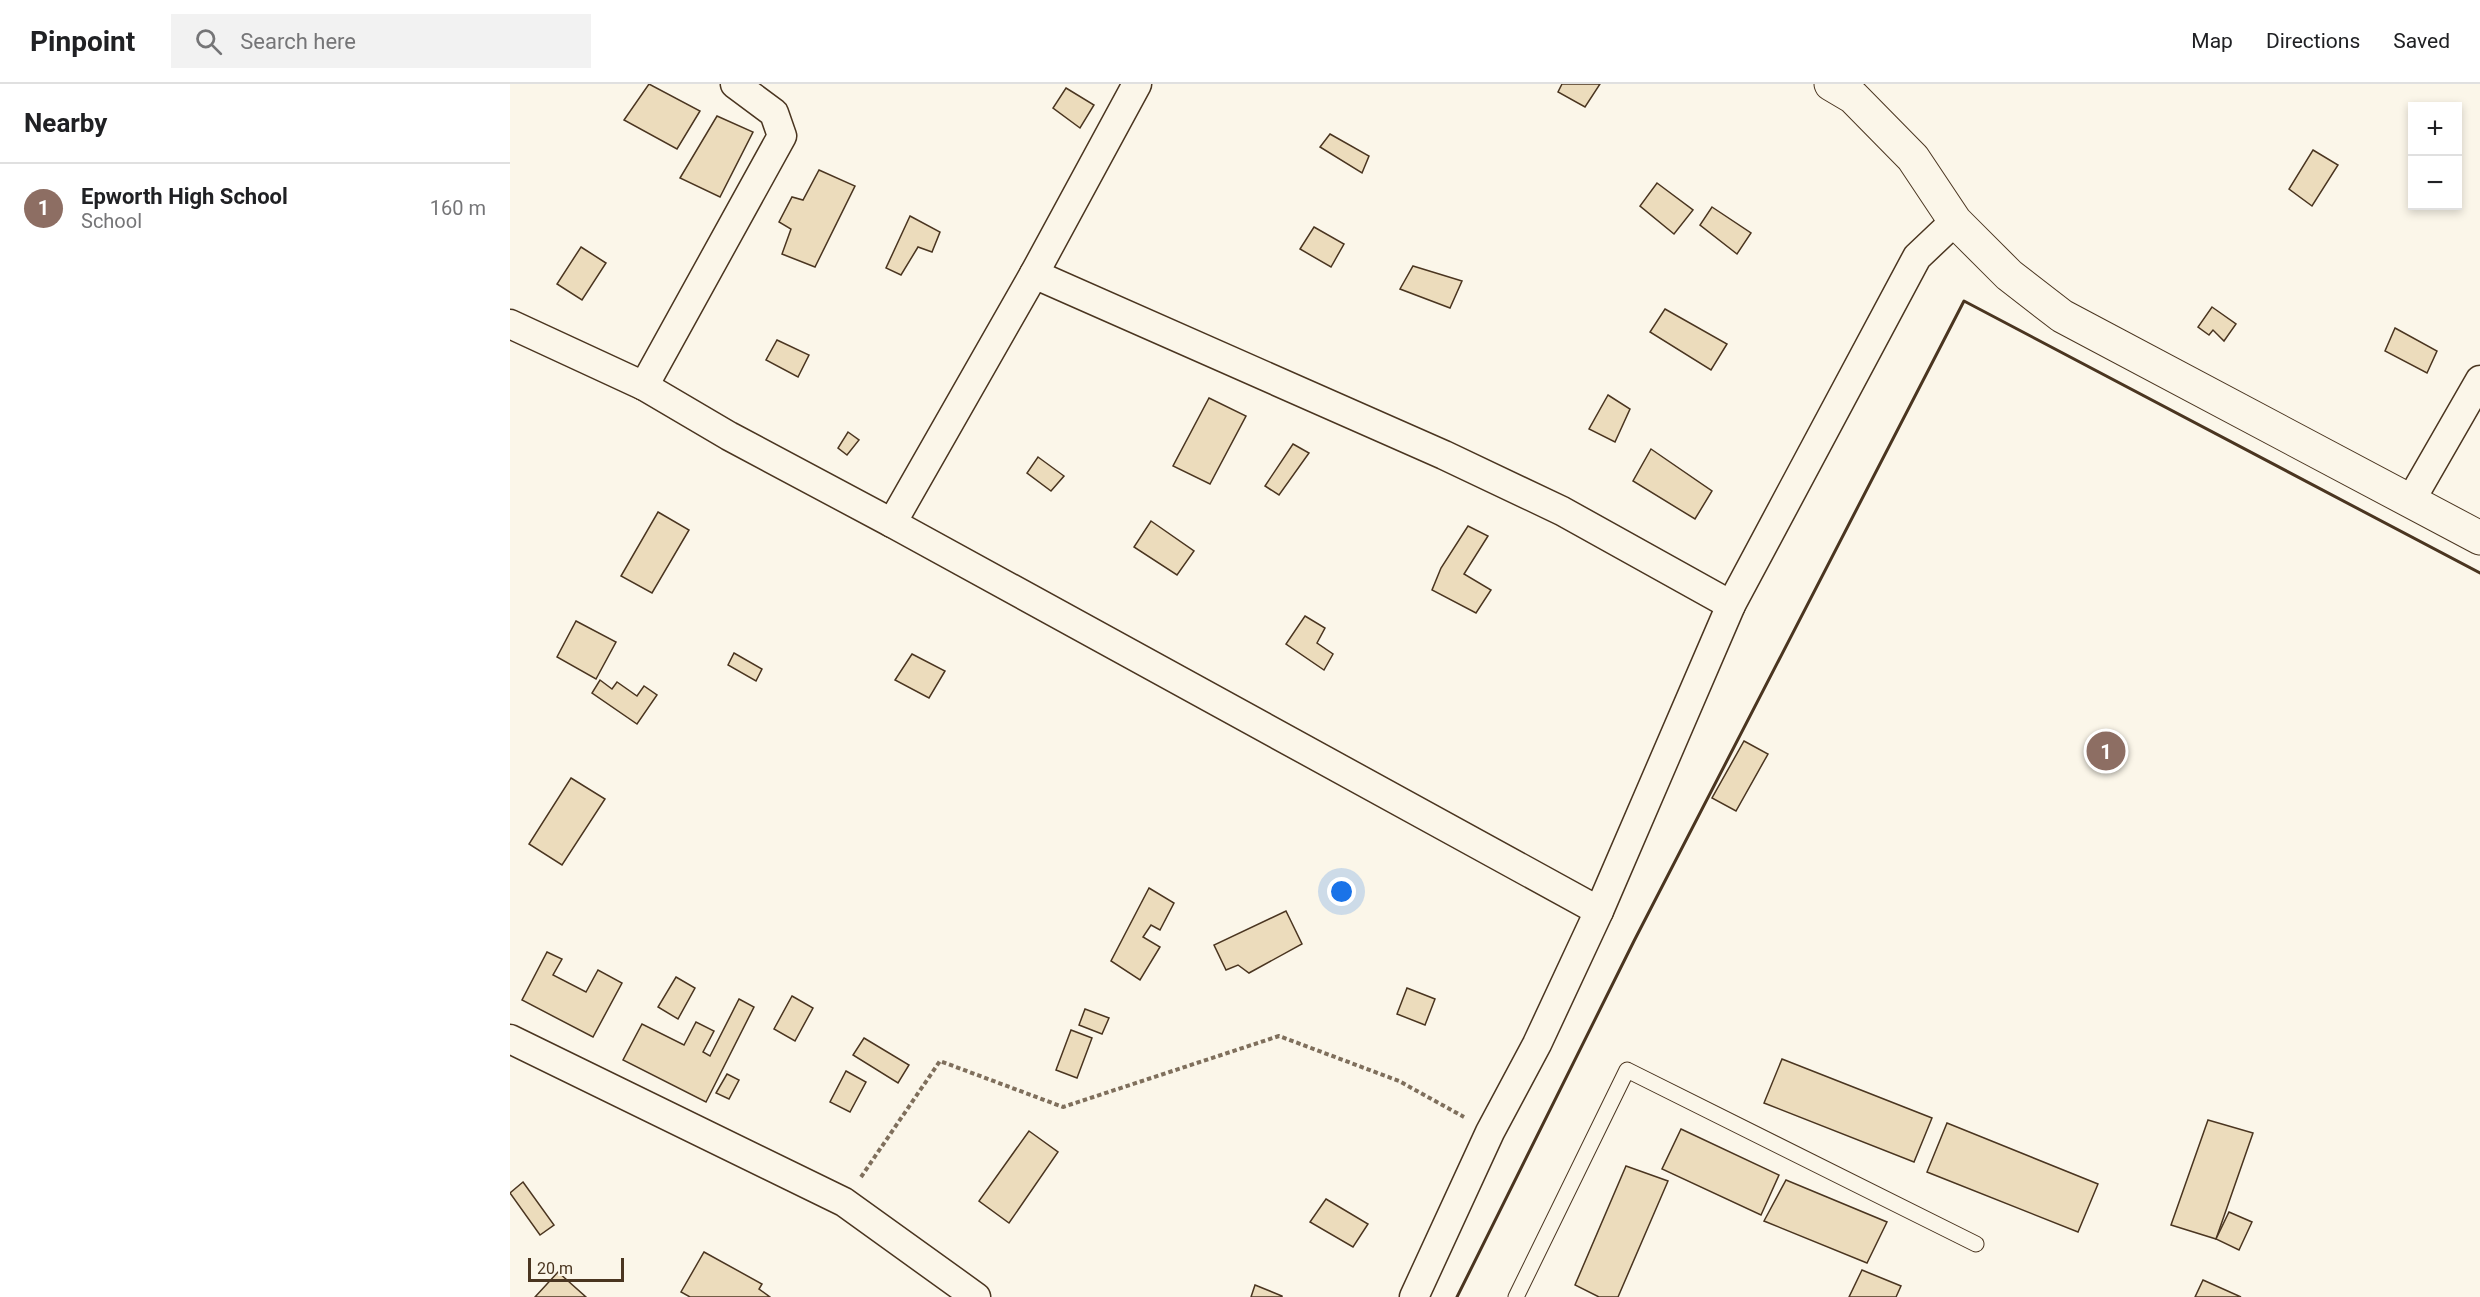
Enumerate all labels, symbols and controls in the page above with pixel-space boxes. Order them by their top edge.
search box [171,14,591,68]
text: Pinpoint [30,25,135,58]
icon: search [192,25,225,58]
text: Search here [240,29,356,54]
text: Map [2191,29,2233,53]
text: Directions [2266,29,2360,53]
text: Saved [2393,29,2450,53]
map controls [2408,102,2462,210]
button: + [2408,102,2462,156]
text: Nearby [24,108,107,138]
button: − [2408,156,2462,210]
text: Epworth High School [81,184,288,209]
text: 1 [38,196,49,220]
text: 160 m [430,196,486,220]
text: School [81,209,142,233]
pin: 1 [2086,728,2126,774]
your location [1327,877,1356,906]
scale bar [528,1255,624,1282]
text: 20 m [537,1259,573,1278]

